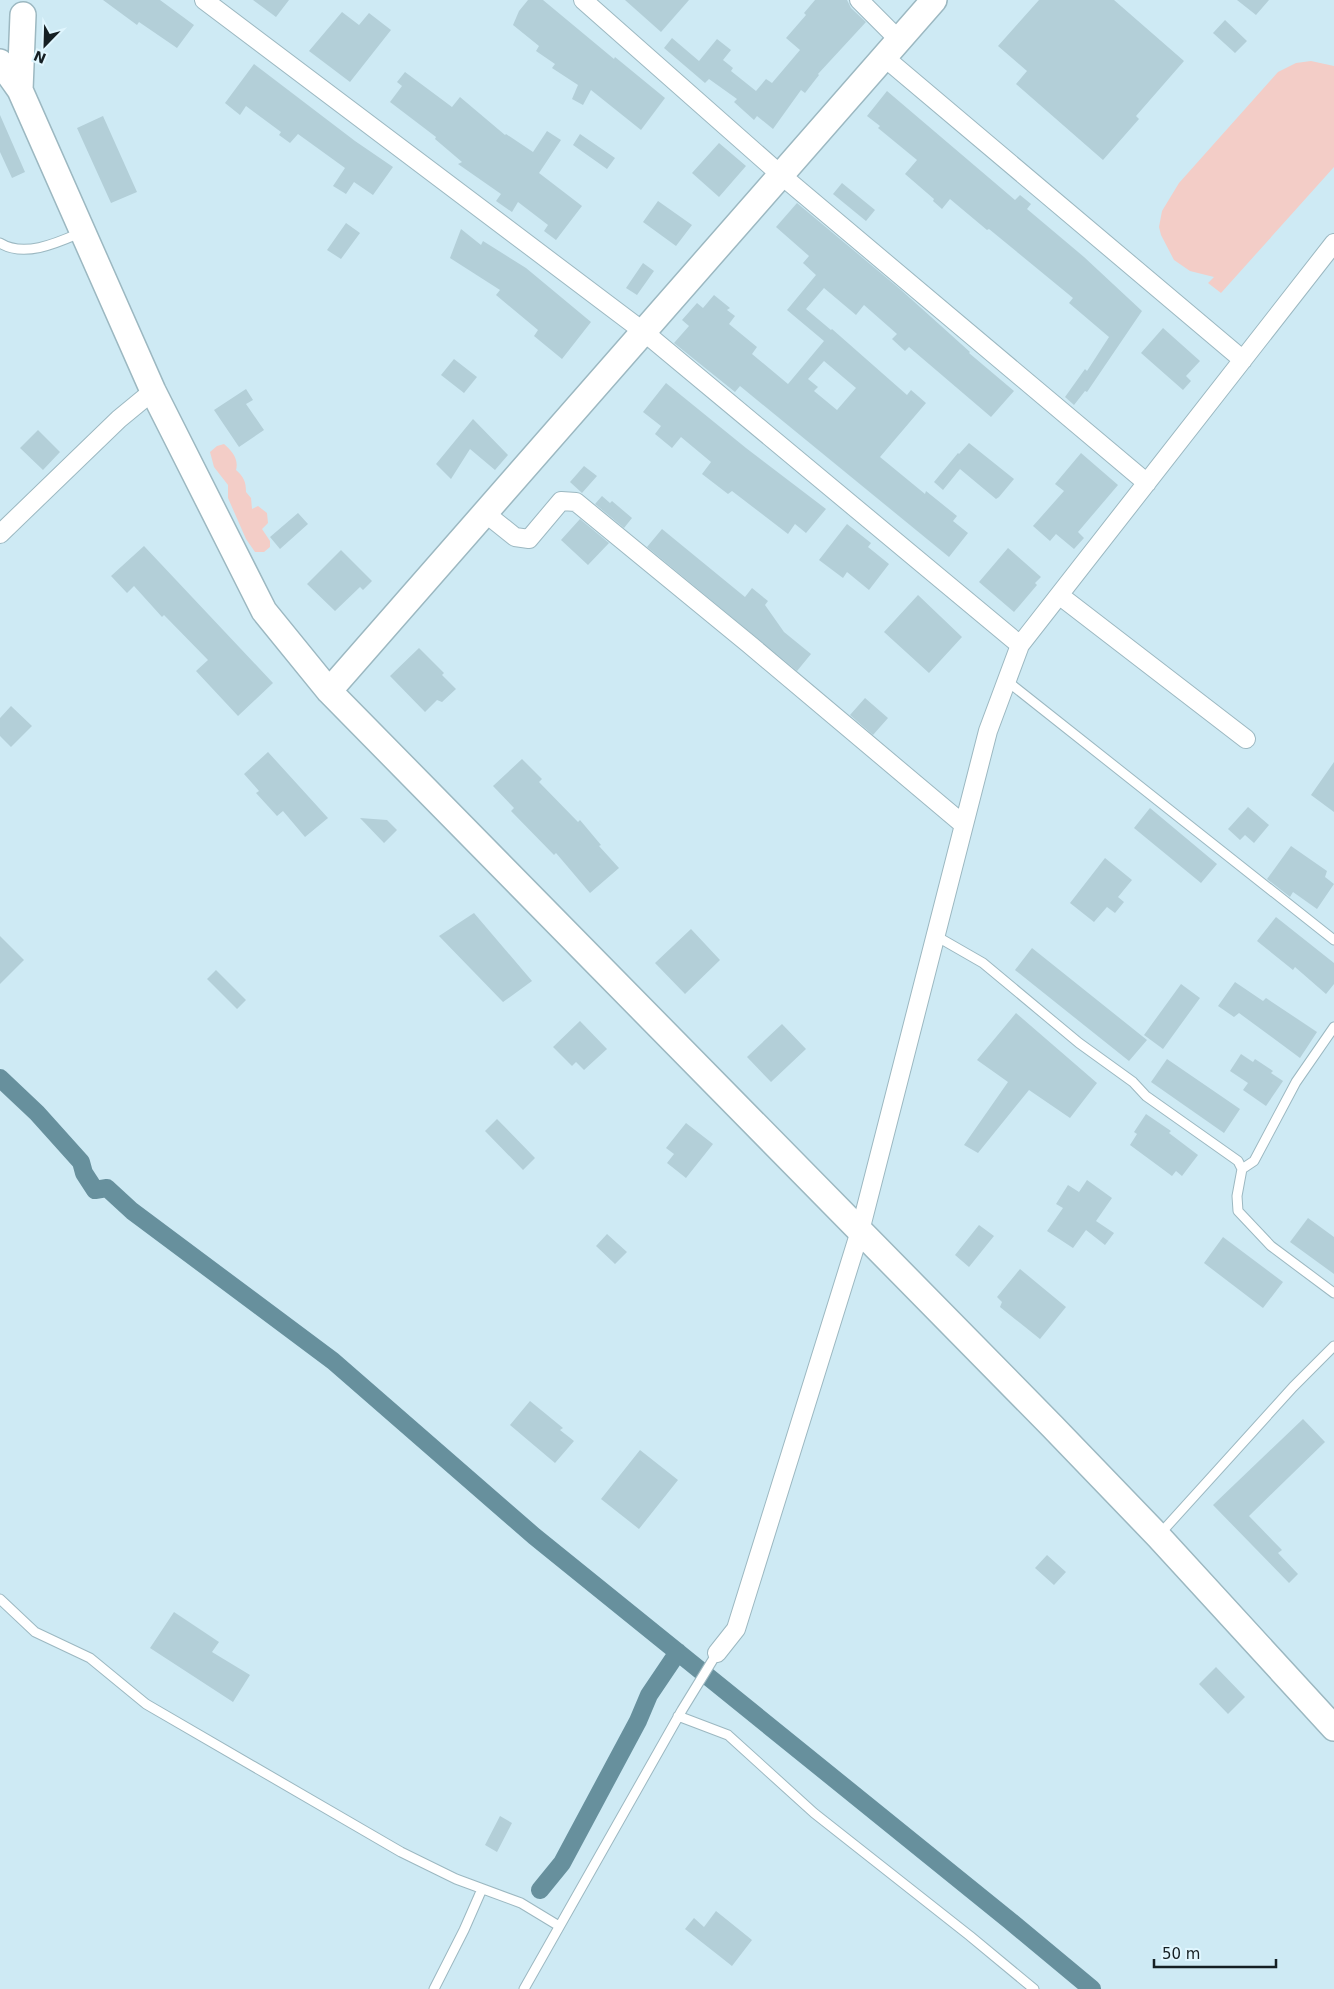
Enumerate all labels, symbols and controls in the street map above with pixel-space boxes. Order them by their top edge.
north arrow [20,20,70,70]
text: N [31,47,48,67]
scale bar [1154,1936,1276,1968]
text: 50 m [1162,1945,1200,1963]

